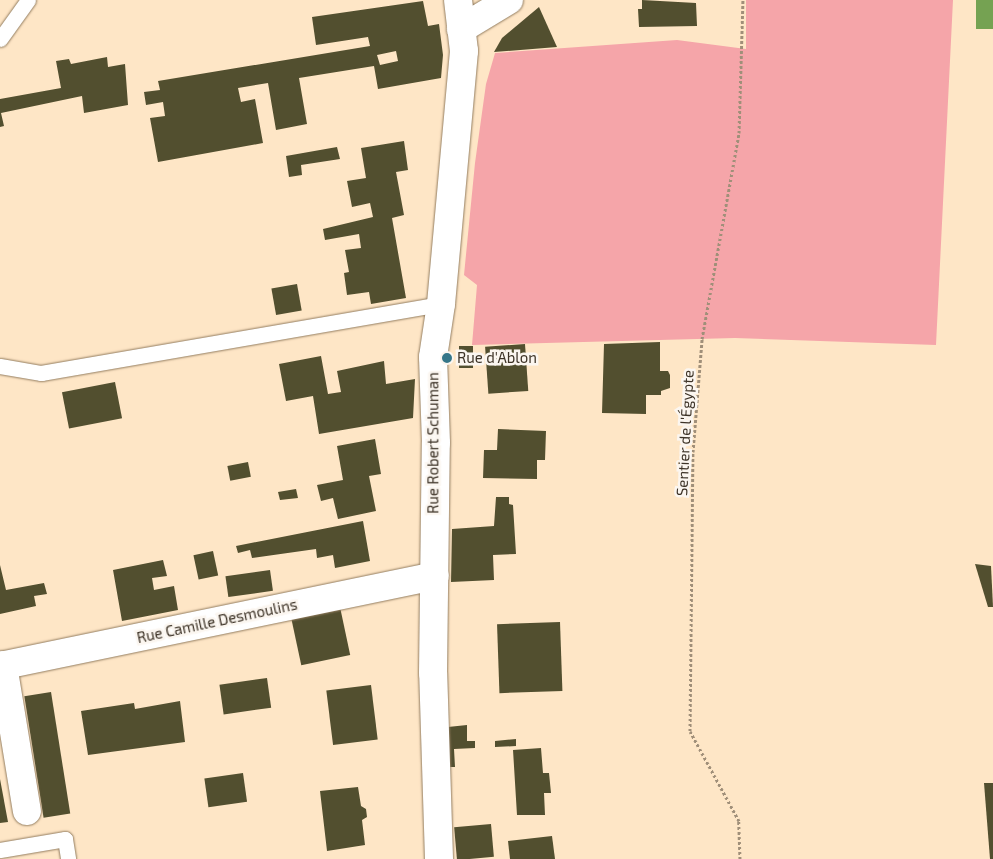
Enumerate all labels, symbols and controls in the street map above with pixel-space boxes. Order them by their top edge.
place label: Rue d'Ablon [457,349,537,367]
marker: Rue d'Ablon [441,352,453,364]
street label: Sentier de l'Égypte [673,369,697,497]
street label: Rue Robert Schuman [424,372,442,514]
street label: Rue Camille Desmoulins [135,595,299,647]

